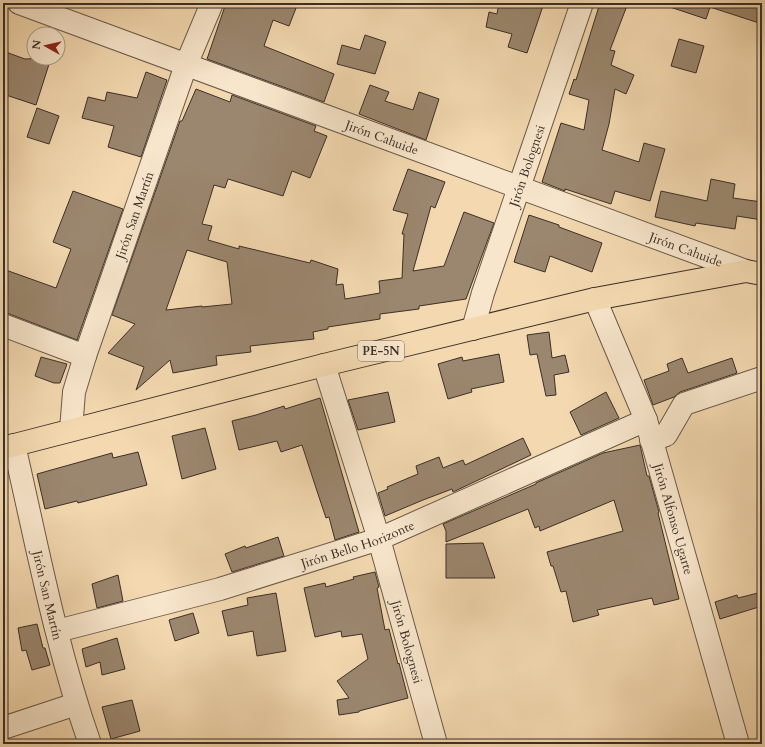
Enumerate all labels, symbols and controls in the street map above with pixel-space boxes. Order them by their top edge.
north arrow [26,26,66,66]
text: N [29,38,45,50]
street label: Jirón Cahuide [341,115,421,160]
street label: Jirón Bolognesi [504,122,550,211]
street label: Jirón San Martín [111,169,159,263]
street label: Jirón Cahuide [645,227,725,272]
road number: PE-5N [358,341,404,361]
street label: Jirón Alfonso Ugarte [648,459,697,577]
street label: Jirón Bello Horizonte [297,516,418,574]
street label: Jirón San Martín [27,547,67,643]
street label: Jirón Bolognesi [386,596,427,686]

